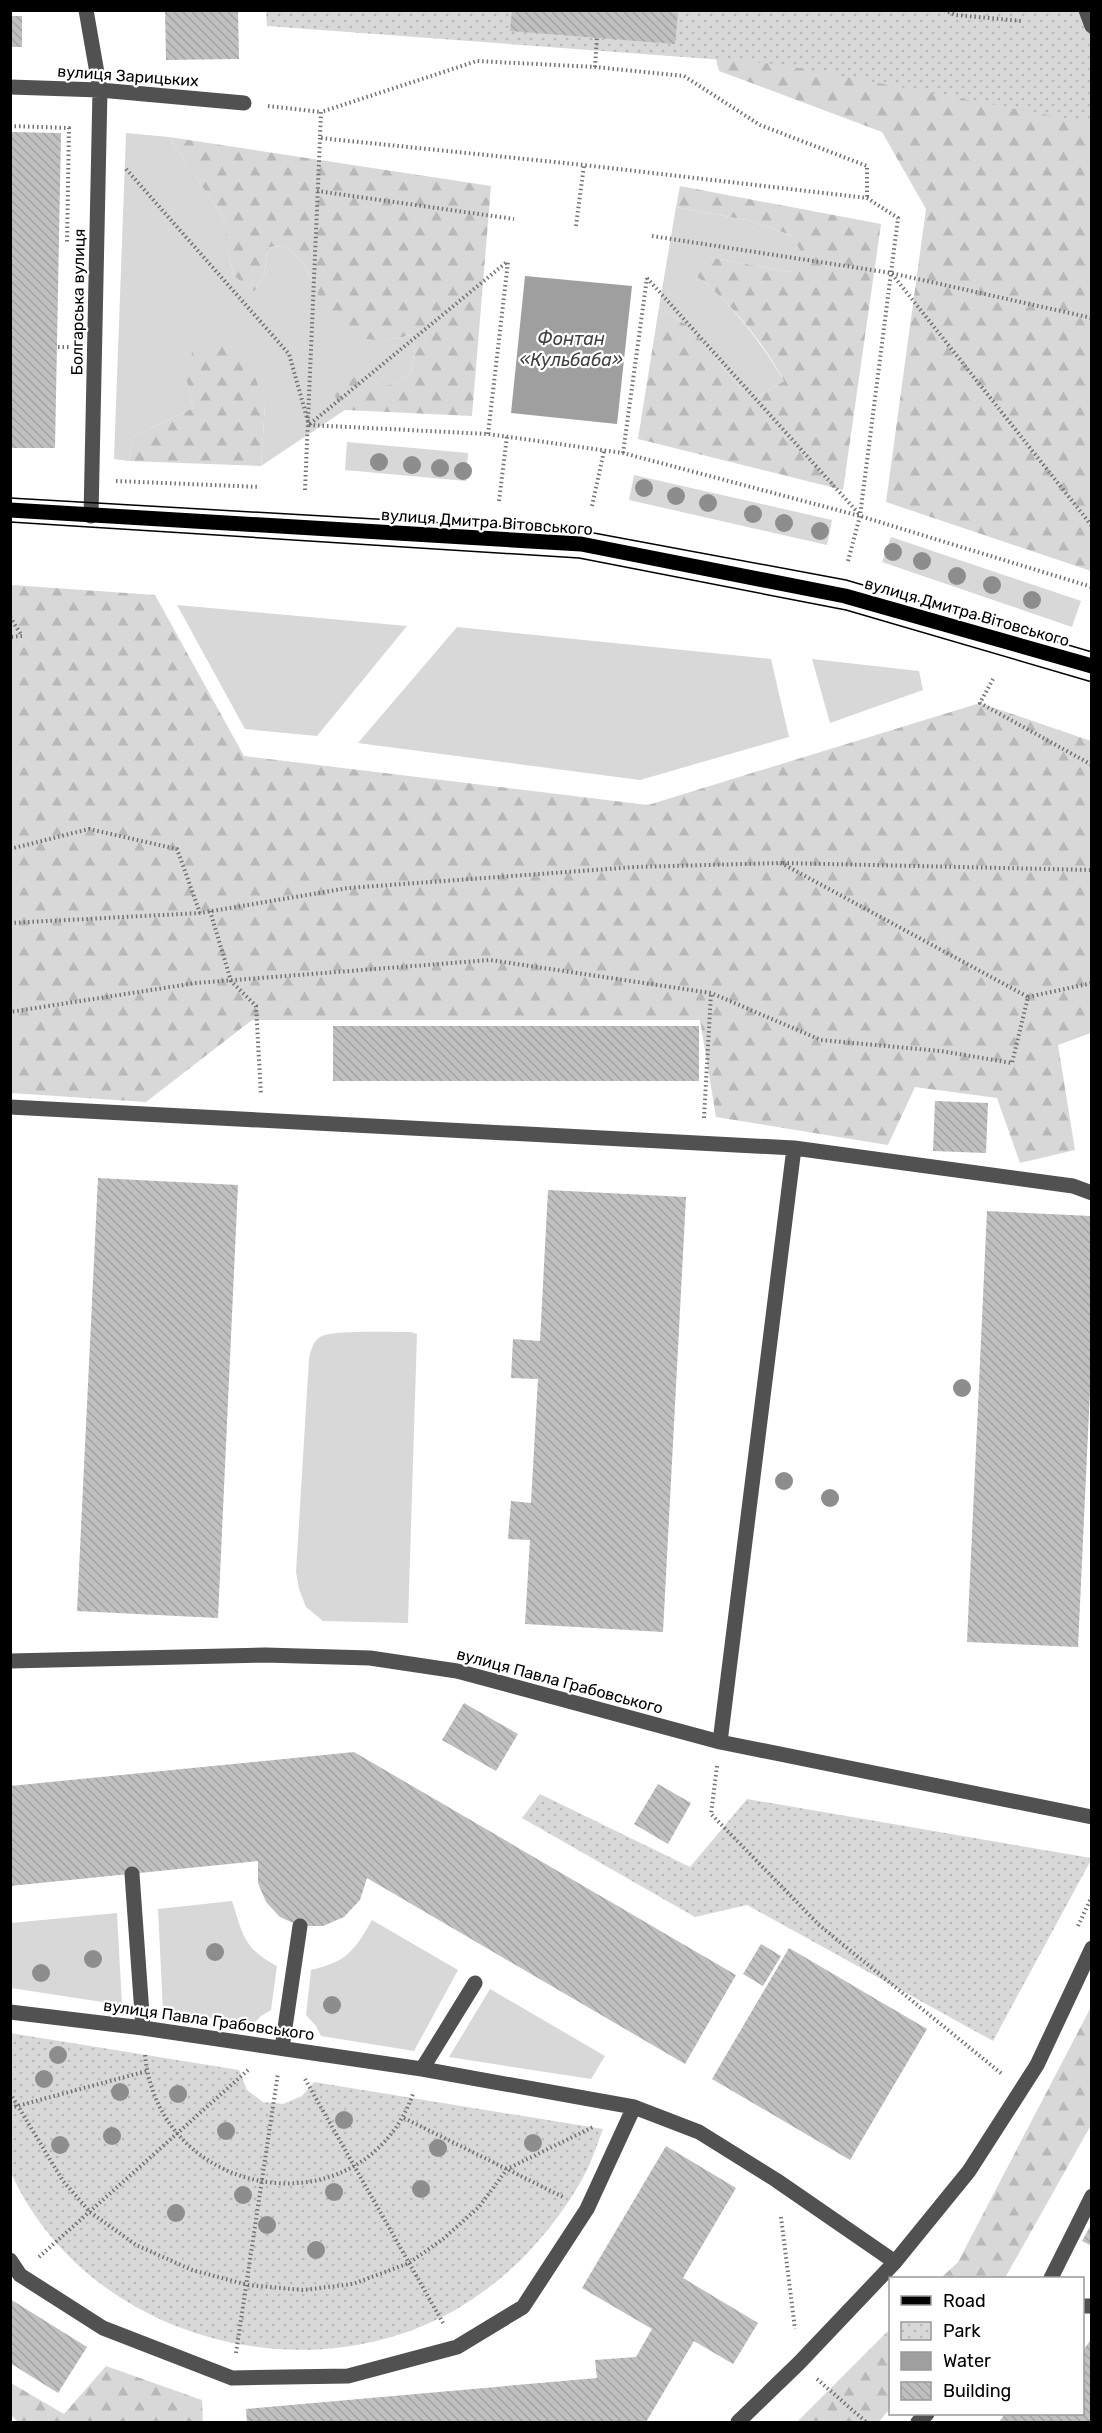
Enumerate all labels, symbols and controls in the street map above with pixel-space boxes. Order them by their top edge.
street label: вулиця Зарицьких [57,62,200,90]
street label: Болгарська вулиця [67,228,89,376]
water label: Фонтан «Кульбаба» [519,328,623,371]
street label: вулиця Дмитра Вітовського [380,505,594,539]
street label: вулиця Дмитра Вітовського [862,574,1072,650]
street label: вулиця Павла Грабовського [455,1644,665,1718]
street label: вулиця Павла Грабовського [102,1996,316,2044]
legend [889,2277,1084,2415]
text: Road [943,2290,986,2312]
text: Park [943,2320,981,2342]
text: Water [943,2350,991,2372]
text: Building [943,2380,1011,2402]

